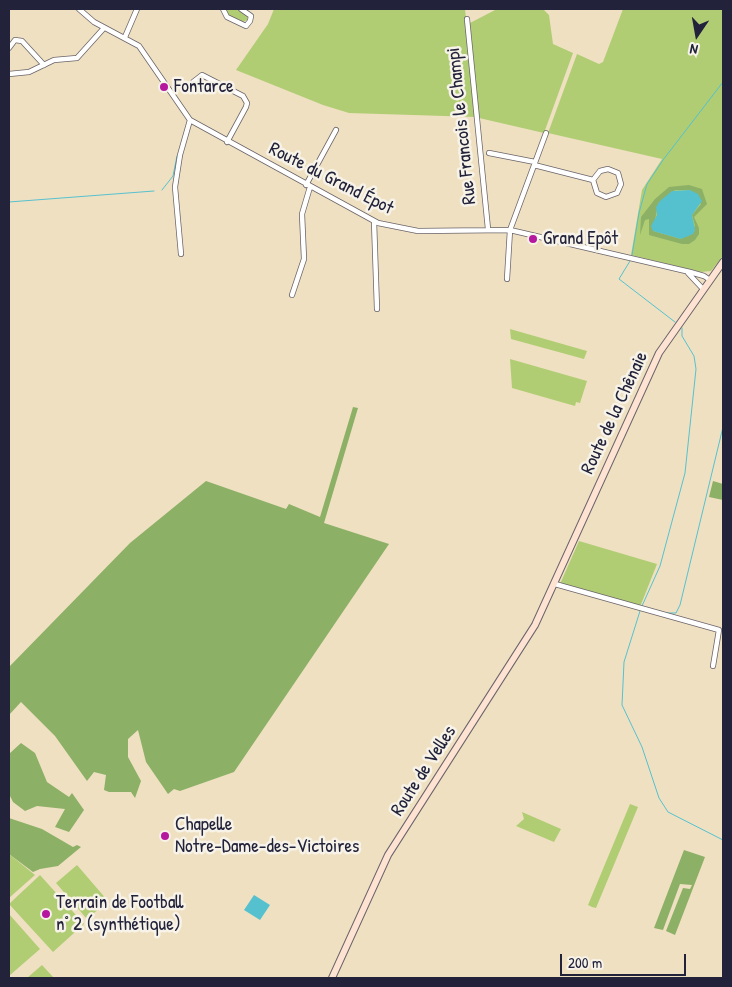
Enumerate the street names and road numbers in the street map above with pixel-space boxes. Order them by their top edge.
street label: Rue Francois le Champi [442,46,482,206]
street label: Route du Grand Épot [265,138,397,220]
street label: Route de la Chênaie [577,348,653,478]
street label: Route de Velles [386,722,462,820]

